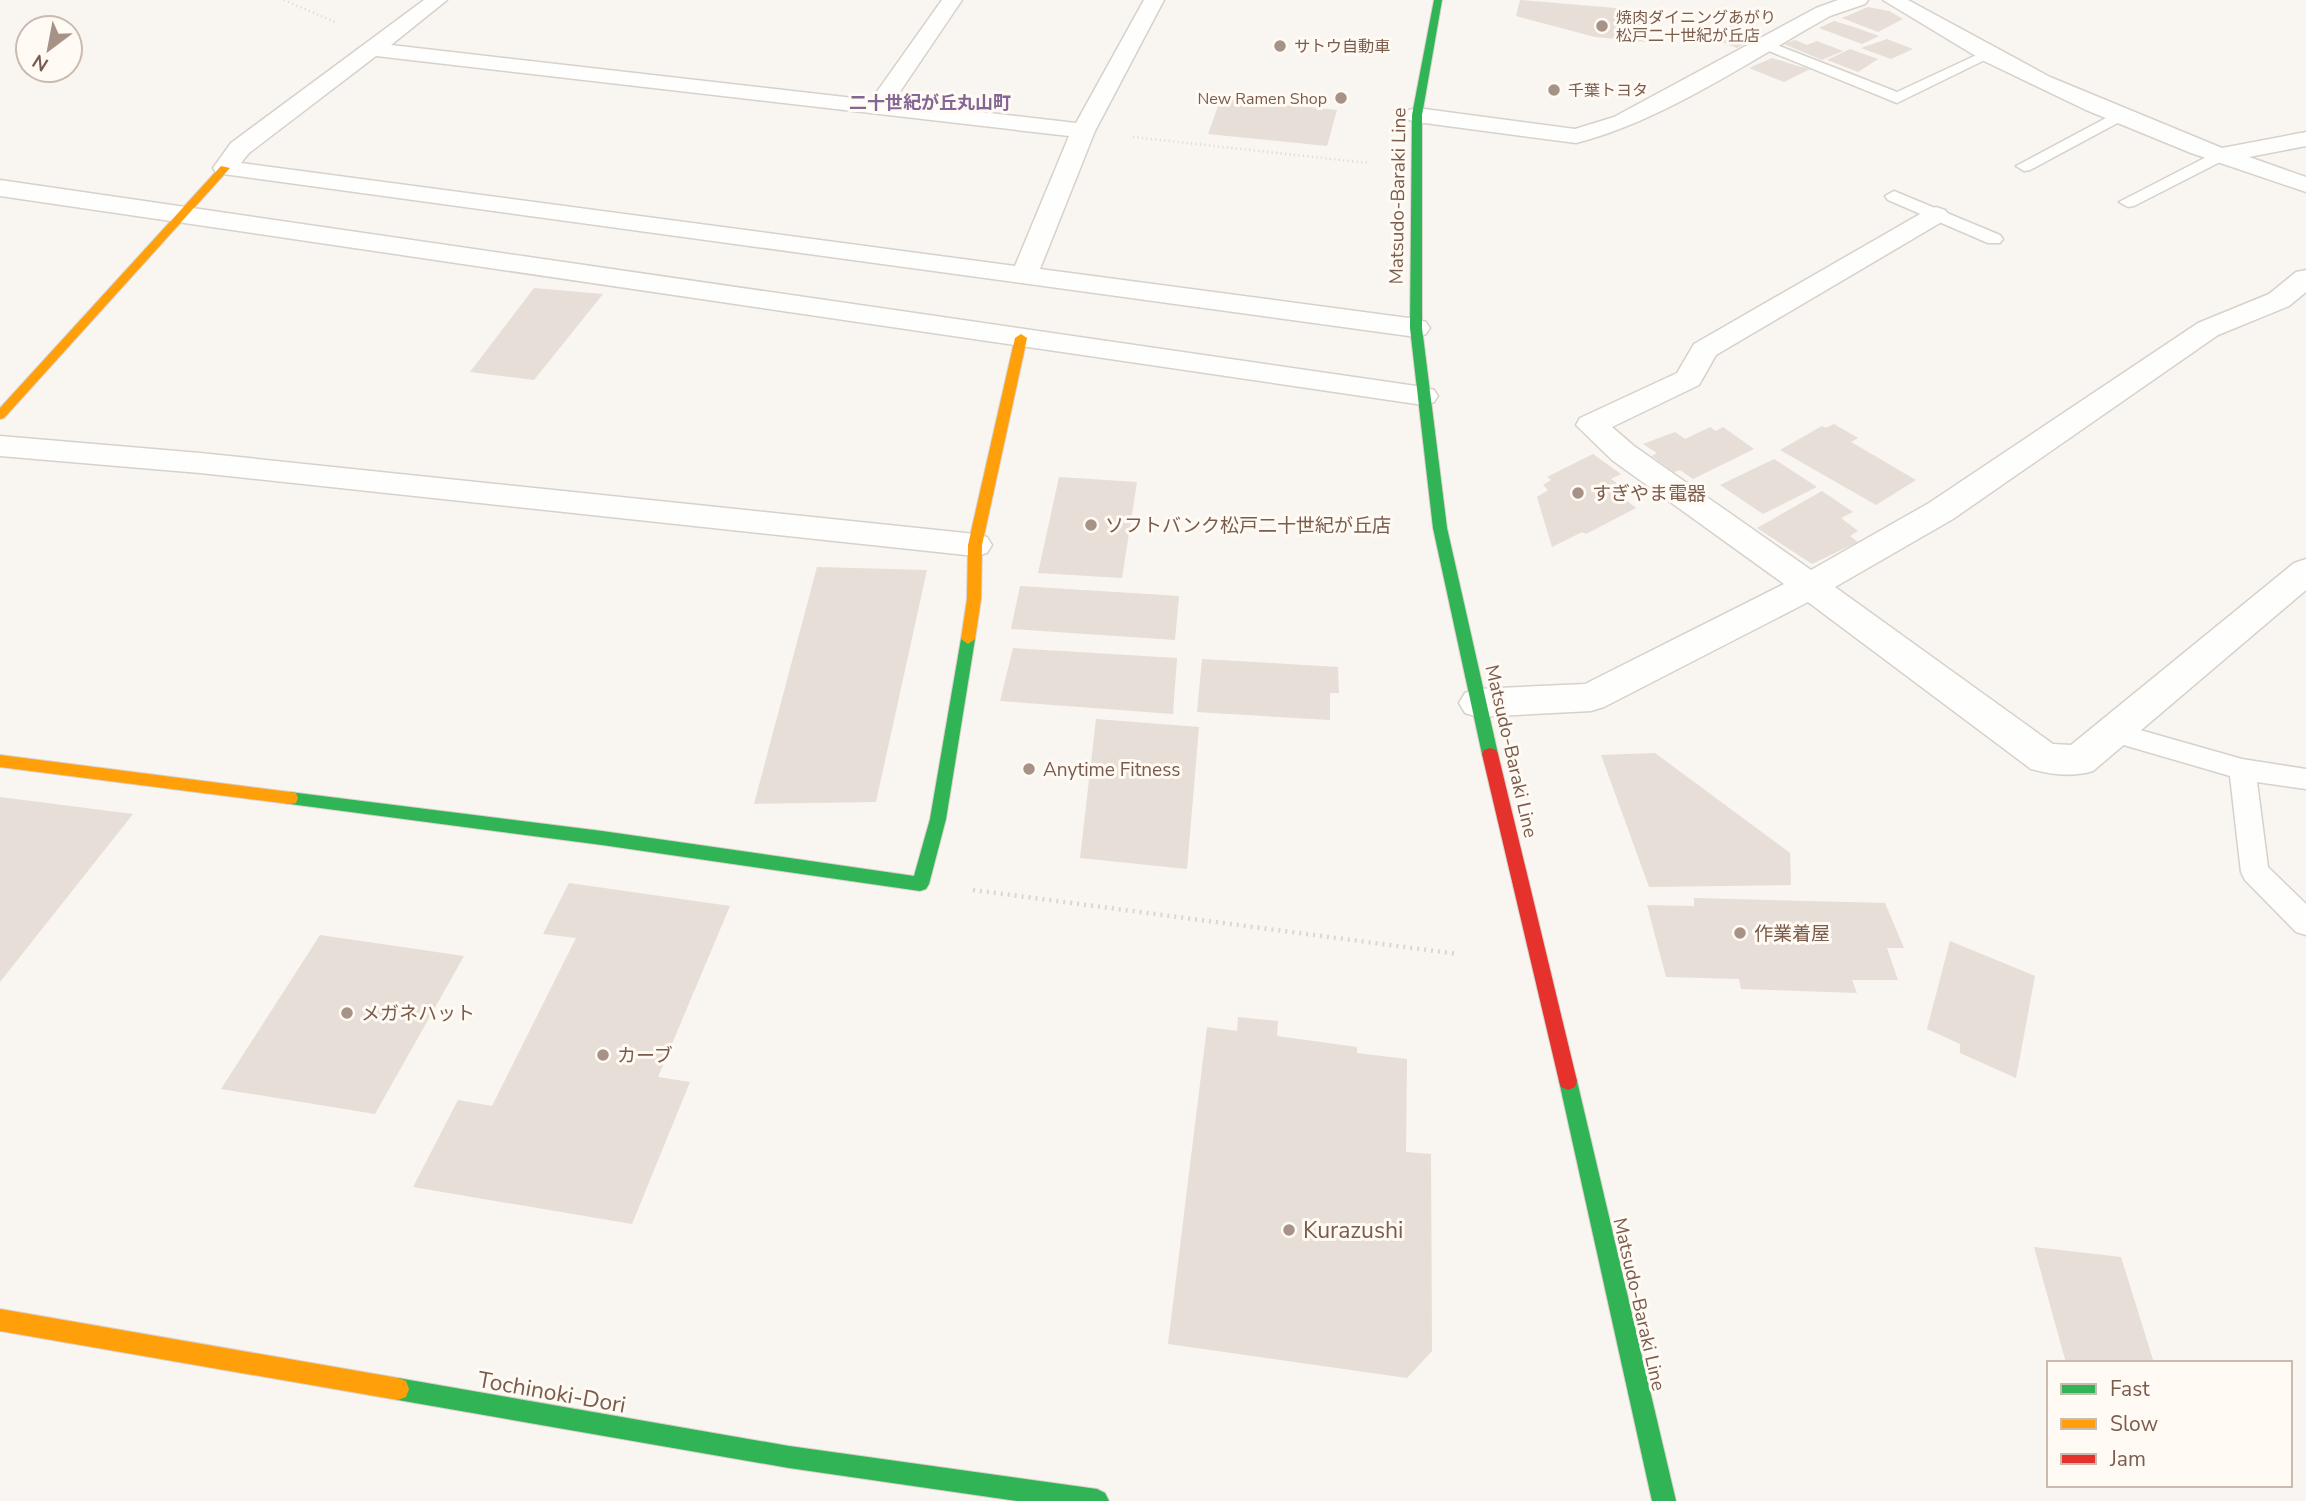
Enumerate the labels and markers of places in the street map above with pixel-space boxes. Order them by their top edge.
place label: 焼肉ダイニングあがり 松戸二十世紀が丘店 [1616,7,1776,47]
marker: 焼肉ダイニングあがり 松戸二十世紀が丘店 [1594,18,1610,34]
place label: サトウ自動車 [1294,36,1390,58]
marker: サトウ自動車 [1272,38,1288,54]
place label: 千葉トヨタ [1568,80,1648,102]
marker: 千葉トヨタ [1546,82,1562,98]
place label: New Ramen Shop [1197,88,1327,110]
marker: New Ramen Shop [1333,90,1349,106]
place label: すぎやま電器 [1592,481,1706,507]
marker: すぎやま電器 [1570,485,1586,501]
place label: ソフトバンク松戸二十世紀が丘店 [1105,513,1391,539]
marker: ソフトバンク松戸二十世紀が丘店 [1083,517,1099,533]
place label: Anytime Fitness [1043,757,1180,783]
marker: Anytime Fitness [1021,761,1037,777]
place label: 作業着屋 [1754,921,1830,947]
marker: 作業着屋 [1732,925,1748,941]
place label: メガネハット [361,1001,475,1027]
marker: メガネハット [339,1005,355,1021]
place label: カーブ [617,1043,673,1069]
marker: カーブ [595,1047,611,1063]
place label: Kurazushi [1303,1215,1403,1246]
marker: Kurazushi [1281,1222,1297,1238]

